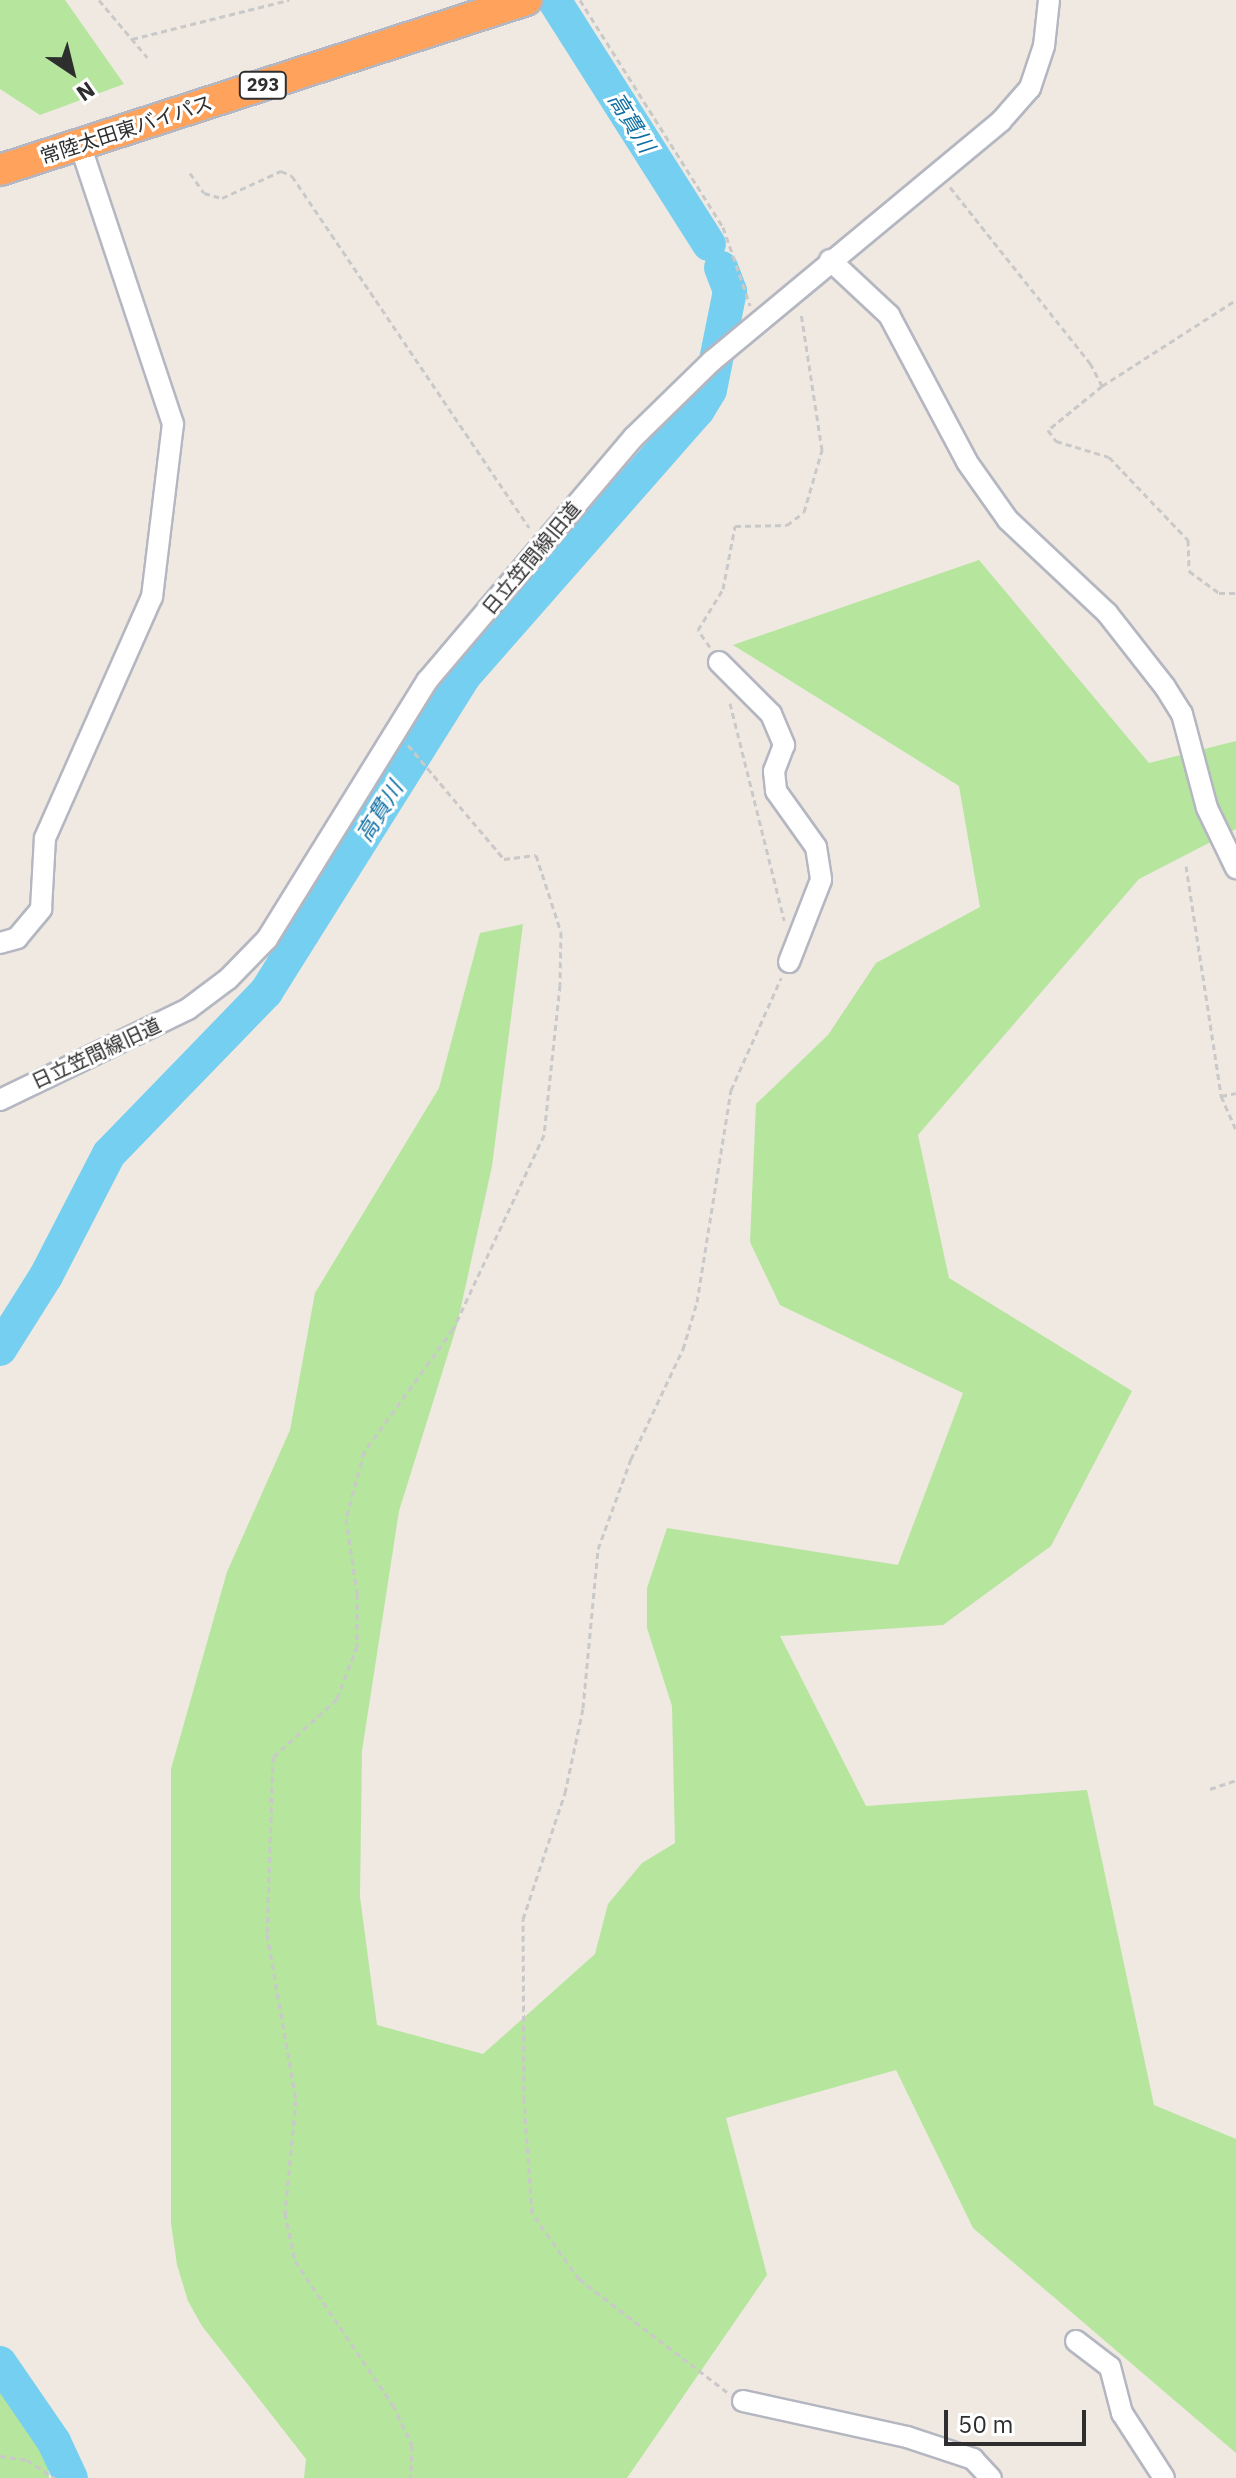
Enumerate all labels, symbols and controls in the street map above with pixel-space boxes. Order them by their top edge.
north arrow [32,32,112,112]
road number: 293 [237,71,289,99]
text: N [71,76,101,109]
water label: 高貫川 [603,87,661,157]
street label: 常陸太田東バイパス [37,90,215,168]
street label: 日立笠間線旧道 [477,497,585,619]
water label: 高貫川 [350,776,408,846]
street label: 日立笠間線旧道 [27,1013,165,1093]
scale bar [948,2394,1090,2444]
text: 50 m [958,2408,1013,2440]

